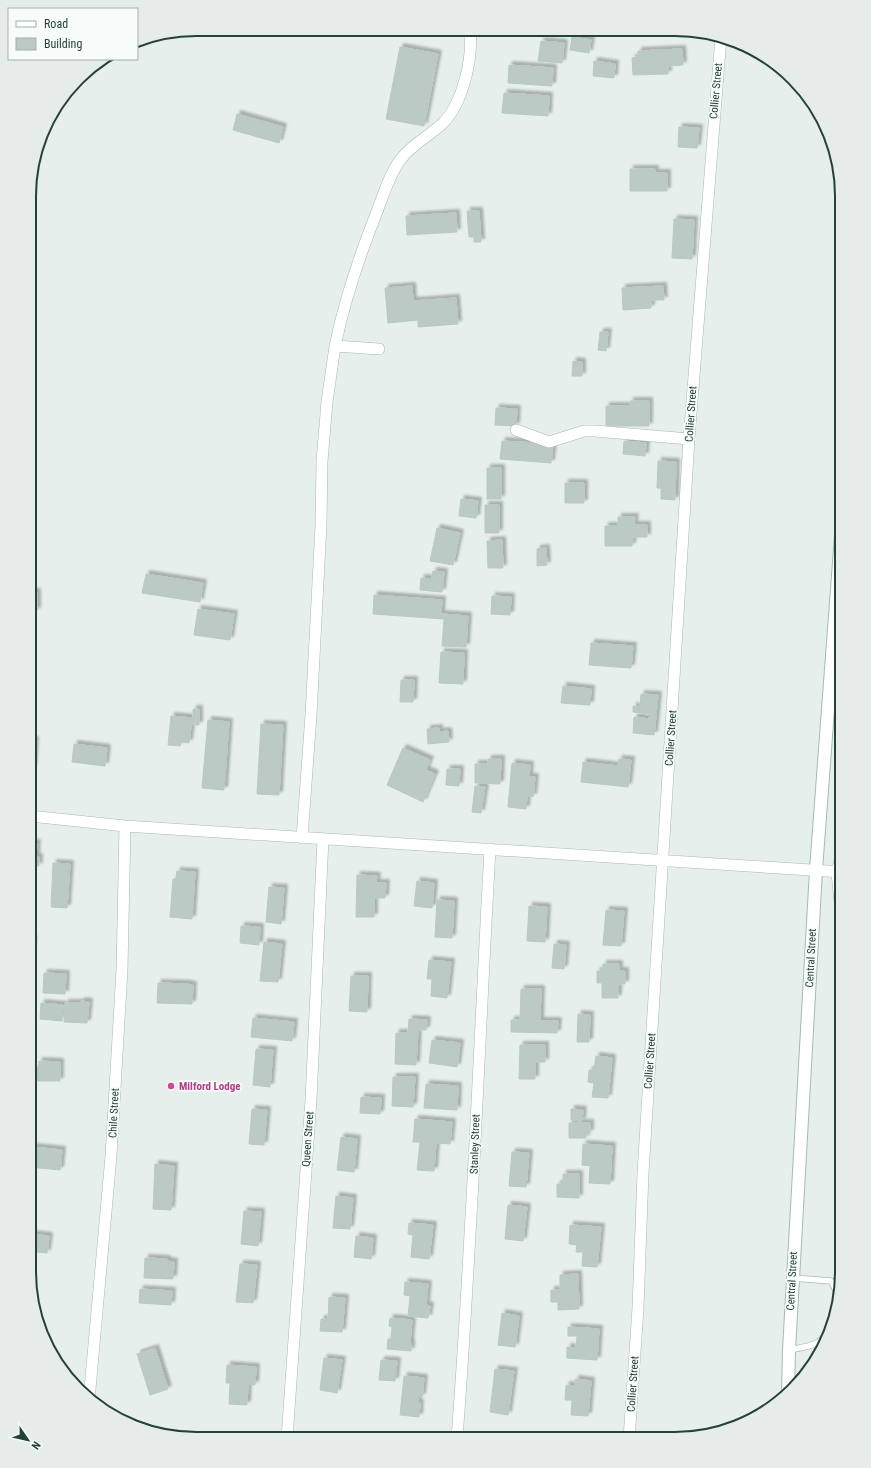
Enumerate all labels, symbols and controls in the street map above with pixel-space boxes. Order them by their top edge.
legend [8,8,138,60]
text: Road [44,17,68,31]
text: Building [44,37,82,51]
street label: Collier Street [707,62,725,120]
street label: Collier Street [683,386,699,442]
street label: Collier Street [663,710,679,766]
street label: Central Street [803,928,819,988]
street label: Collier Street [642,1033,658,1089]
place label: Milford Lodge [179,1080,240,1093]
marker: Milford Lodge [166,1081,176,1091]
street label: Chile Street [106,1088,122,1138]
street label: Queen Street [300,1111,316,1167]
street label: Stanley Street [467,1114,483,1174]
street label: Central Street [784,1251,800,1311]
street label: Collier Street [625,1356,641,1412]
north arrow [8,1420,48,1460]
text: N [28,1439,43,1452]

